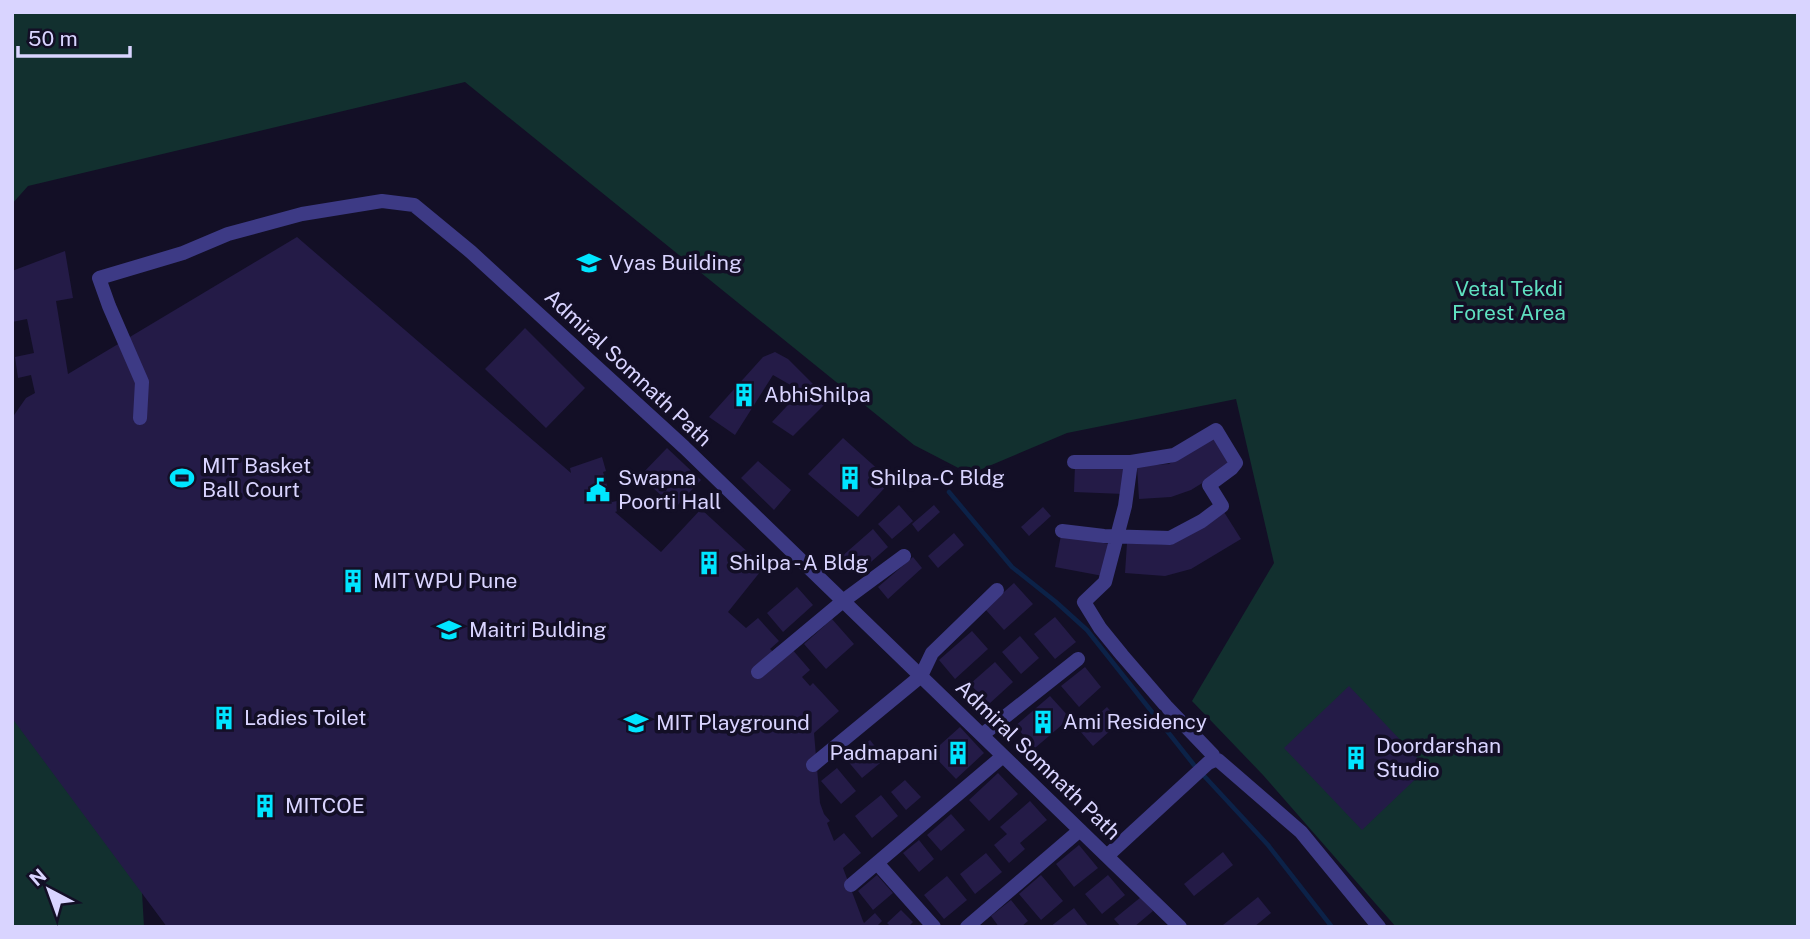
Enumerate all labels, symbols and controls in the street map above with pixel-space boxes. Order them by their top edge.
scale bar [18,14,130,58]
text: 50 m [28,26,78,51]
school or university icon: Vyas Building [575,249,603,277]
place label: Vyas Building [609,250,742,275]
park label: Vetal Tekdi Forest Area [1452,276,1566,325]
street label: Admiral Somnath Path [540,284,717,451]
building icon: AbhiShilpa [730,381,758,409]
place label: AbhiShilpa [764,382,871,407]
place label: MIT Basket Ball Court [202,453,311,502]
sports icon: MIT Basket Ball Court [168,464,196,492]
building icon: Shilpa-C Bldg [836,464,864,492]
place label: Swapna Poorti Hall [618,465,721,514]
place label: Shilpa-C Bldg [870,465,1005,490]
public building icon: Swapna Poorti Hall [584,476,612,504]
building icon: Shilpa - A Bldg [695,549,723,577]
place label: Shilpa - A Bldg [729,550,869,575]
building icon: MIT WPU Pune [339,567,367,595]
place label: MIT WPU Pune [373,568,517,593]
school or university icon: Maitri Bulding [435,616,463,644]
place label: Maitri Bulding [469,617,606,642]
street label: Admiral Somnath Path [951,675,1126,845]
building icon: Ladies Toilet [210,704,238,732]
place label: Ladies Toilet [244,705,366,730]
building icon: Ami Residency [1029,708,1057,736]
school or university icon: MIT Playground [622,709,650,737]
place label: Ami Residency [1063,709,1207,734]
place label: MIT Playground [656,710,810,735]
place label: Doordarshan Studio [1376,733,1501,782]
building icon: Padmapani [944,739,972,767]
place label: Padmapani [830,740,938,765]
building icon: Doordarshan Studio [1342,744,1370,772]
building icon: MITCOE [251,792,279,820]
place label: MITCOE [285,793,365,818]
north arrow [14,855,84,925]
text: N [25,864,51,890]

